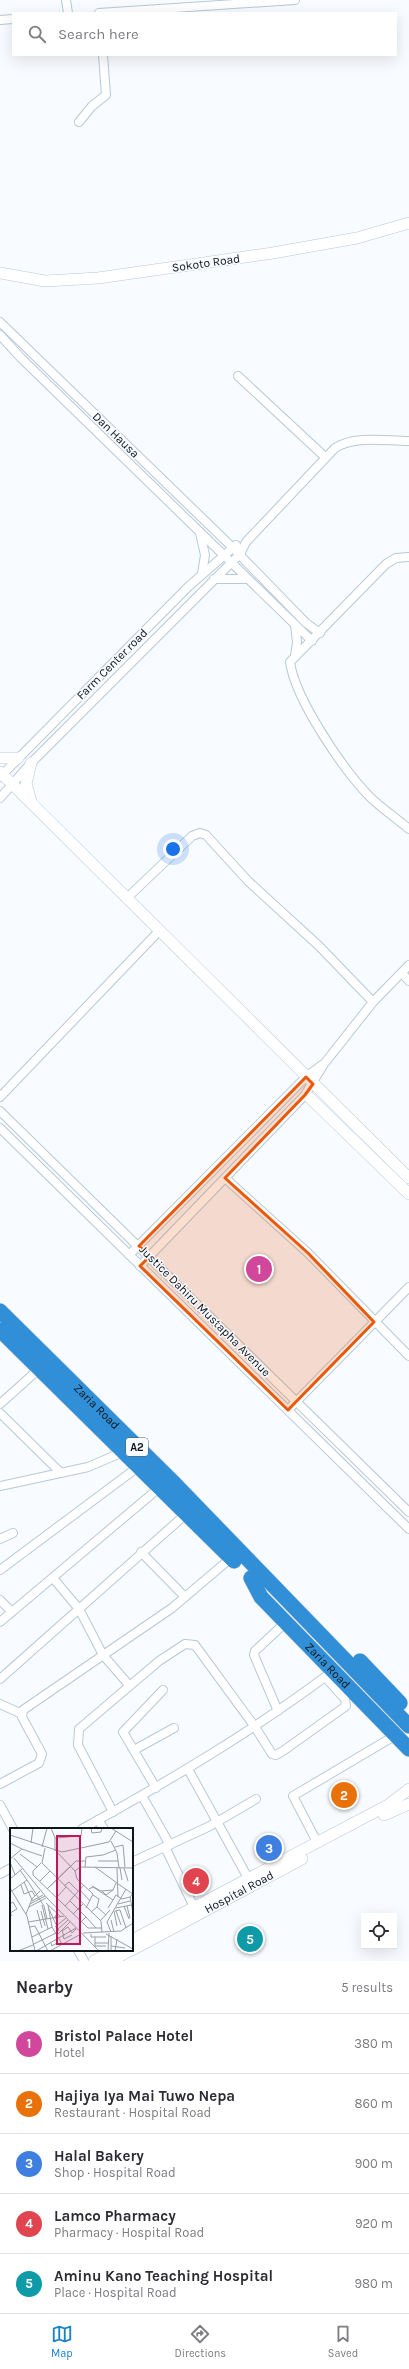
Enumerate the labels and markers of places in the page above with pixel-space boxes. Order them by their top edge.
pin: 1 [246,1254,272,1284]
pin: 2 [331,1780,357,1810]
pin: 3 [256,1833,282,1863]
pin: 4 [183,1866,209,1896]
pin: 5 [237,1924,263,1954]

